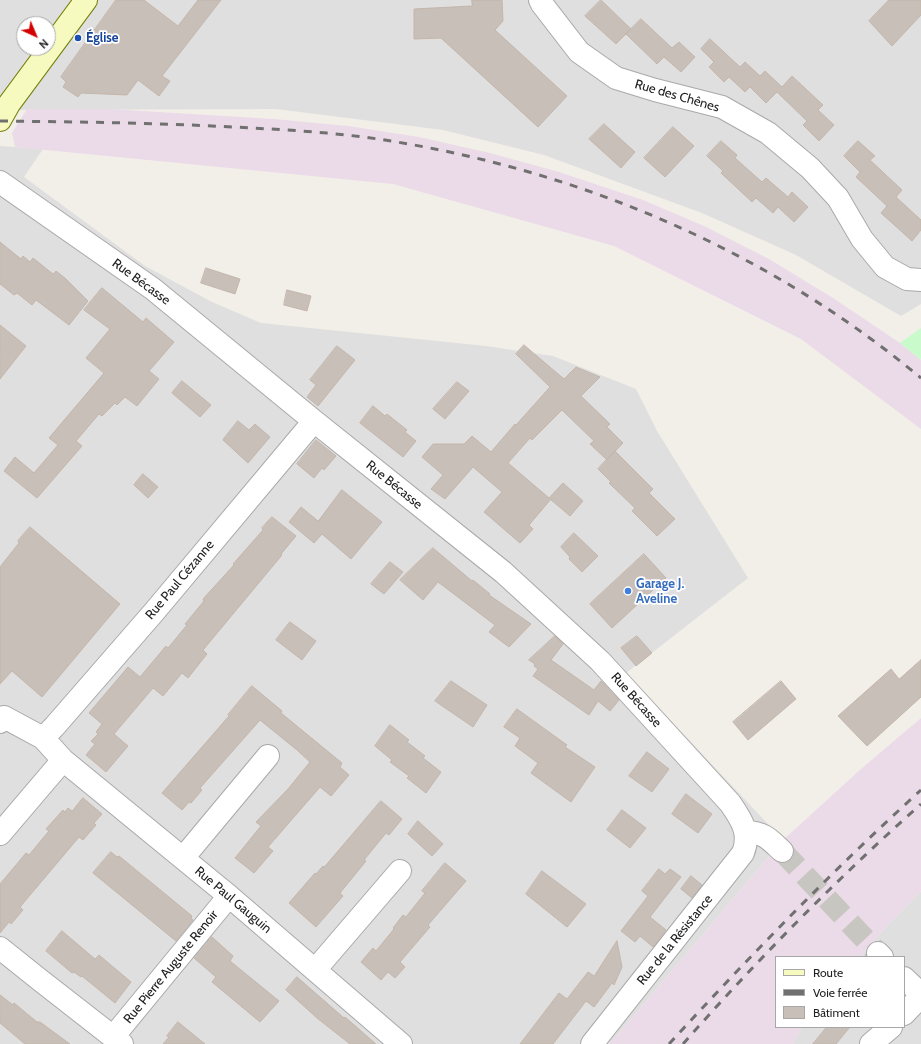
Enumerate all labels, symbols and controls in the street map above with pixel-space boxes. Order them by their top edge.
north arrow [16,16,56,56]
place label: Église [86,30,118,46]
marker: Église [73,33,83,43]
text: N [36,36,51,52]
street label: Rue des Chênes [633,76,721,116]
street label: Rue Bécasse [109,256,173,308]
street label: Rue Bécasse [363,458,425,512]
street label: Rue Paul Cézanne [142,537,218,623]
place label: Garage J. Aveline [636,576,684,607]
marker: Garage J. Aveline [623,586,633,596]
street label: Rue Bécasse [607,669,665,731]
street label: Rue Paul Gauguin [191,863,275,937]
street label: Rue de la Résistance [634,892,716,988]
street label: Rue Pierre Auguste Renoir [120,907,222,1027]
legend [775,956,905,1028]
text: Route [813,965,843,980]
text: Voie ferrée [813,985,867,1000]
text: Bâtiment [813,1005,860,1020]

